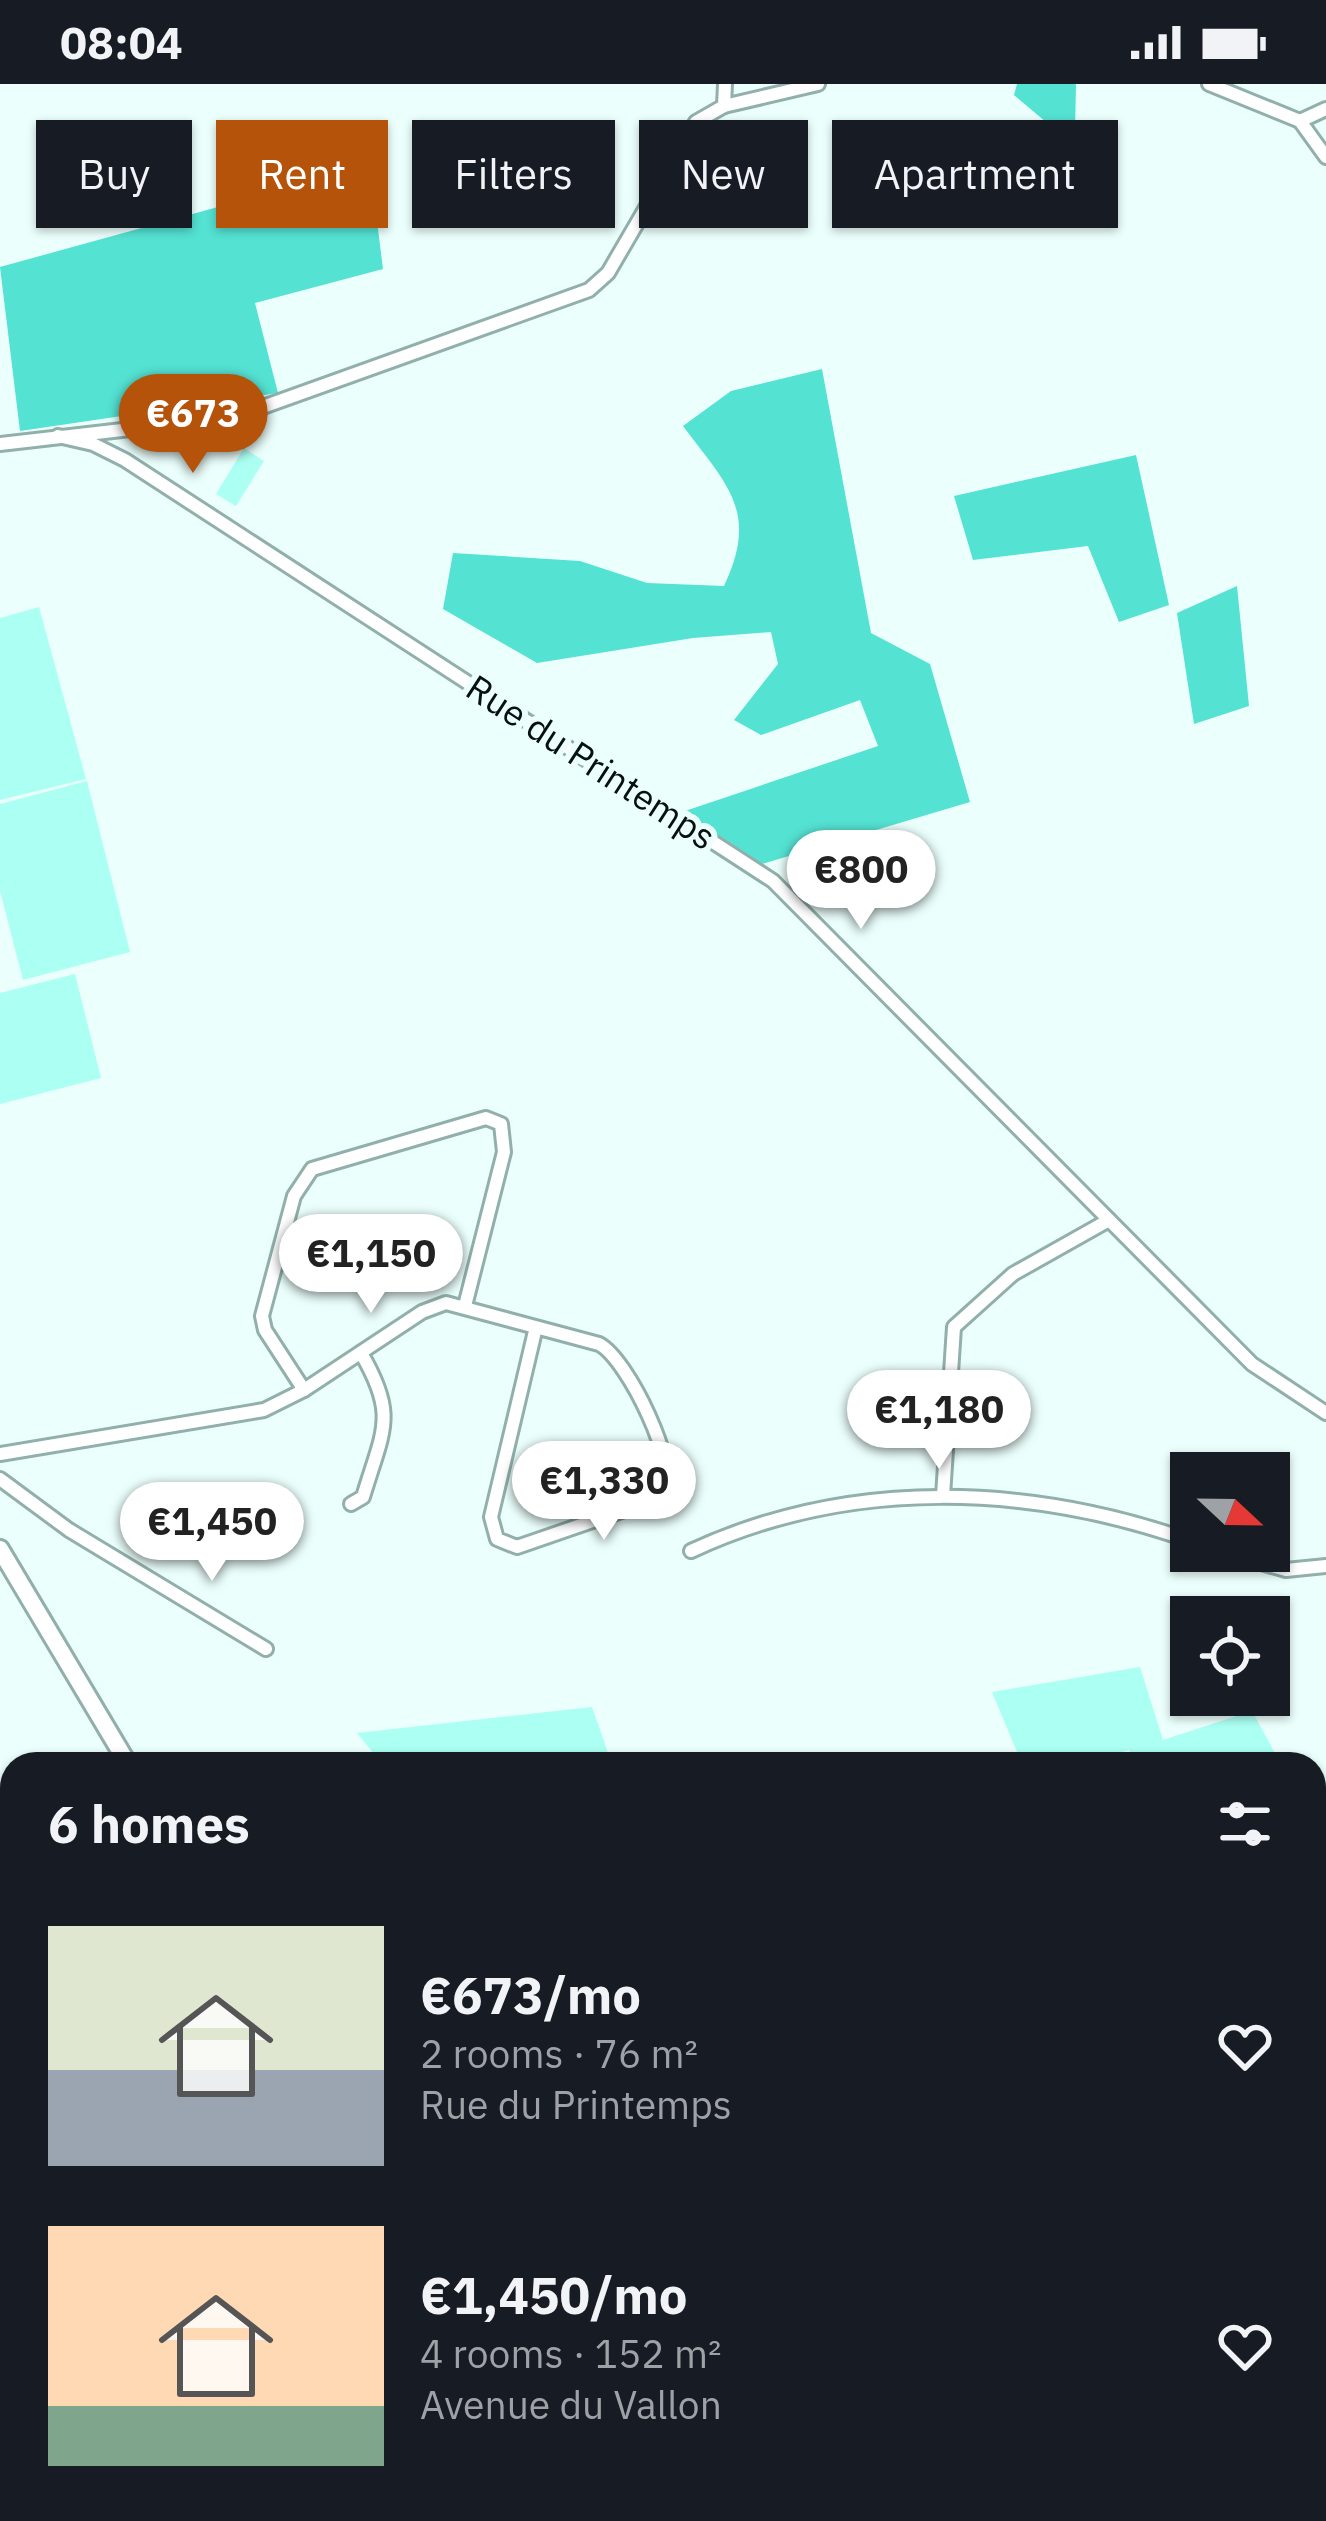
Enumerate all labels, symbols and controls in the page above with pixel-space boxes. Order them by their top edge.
text: 08:04 [60,13,183,71]
chip: Buy [36,120,192,228]
chip: Rent [216,120,388,228]
chip: Filters [412,120,615,228]
chip: New [639,120,808,228]
chip: Apartment [832,120,1118,228]
pin: €673 [122,374,264,476]
text: €673 [146,387,240,438]
street label: Rue du Printemps [458,663,725,860]
pin: €800 [790,830,932,932]
text: €800 [814,843,908,894]
pin: €1,150 [273,1214,469,1316]
text: €1,150 [306,1227,436,1278]
pin: €1,180 [841,1370,1037,1472]
text: €1,180 [874,1383,1004,1434]
pin: €1,330 [506,1441,702,1543]
north arrow [1170,1452,1290,1572]
map controls [1170,1452,1290,1716]
text: €1,330 [539,1454,669,1505]
pin: €1,450 [114,1482,310,1584]
text: €1,450 [147,1495,277,1546]
button: locate [1170,1596,1290,1716]
text: 6 homes [48,1791,250,1857]
icon: filters [1212,1791,1278,1857]
text: €673/mo [420,1962,641,2028]
icon: home [144,1974,288,2118]
icon: heart [1212,2013,1278,2079]
text: 2 rooms · 76 m² [420,2028,698,2079]
text: Rue du Printemps [420,2079,732,2130]
text: €1,450/mo [420,2262,688,2328]
icon: home [144,2274,288,2418]
icon: heart [1212,2313,1278,2379]
text: 4 rooms · 152 m² [420,2328,722,2379]
text: Avenue du Vallon [420,2379,722,2430]

